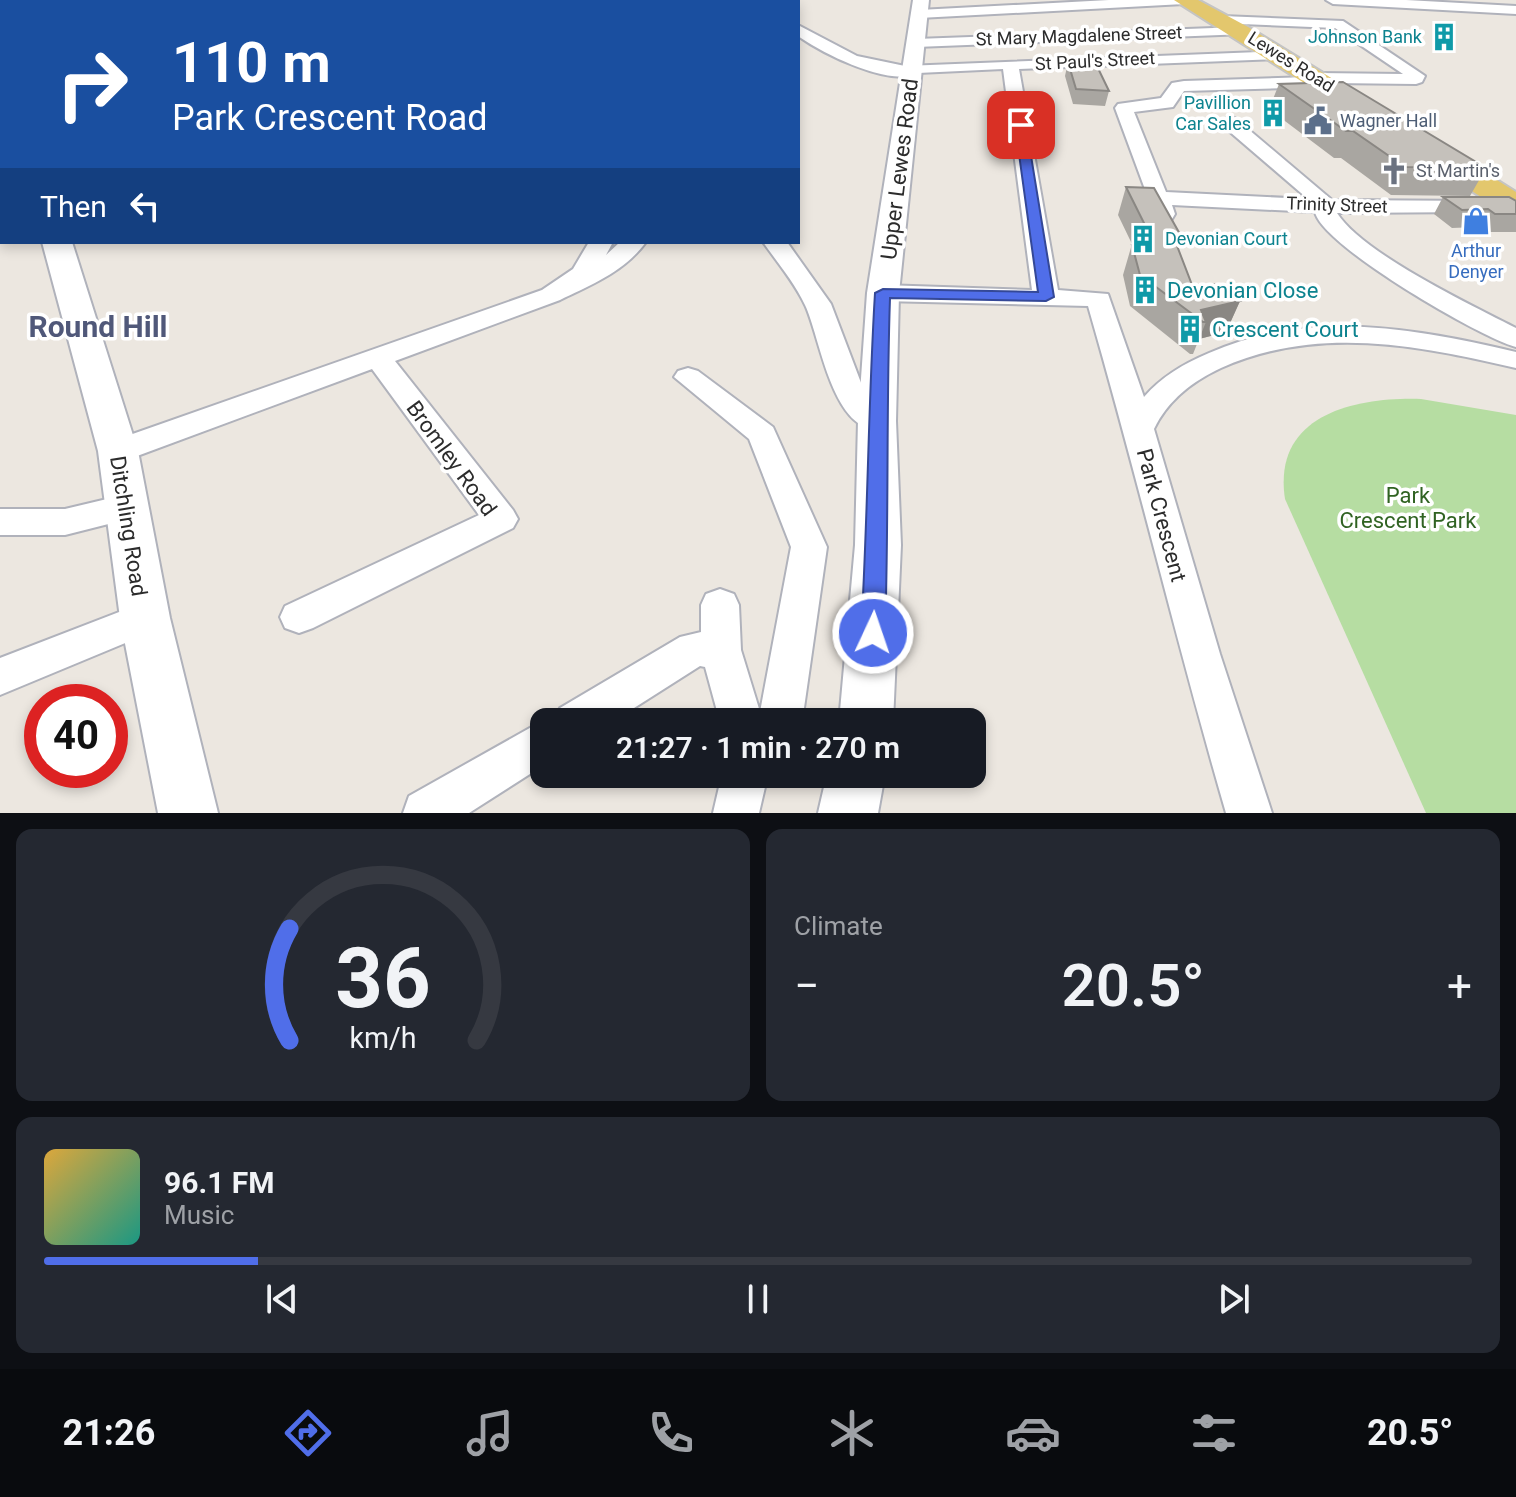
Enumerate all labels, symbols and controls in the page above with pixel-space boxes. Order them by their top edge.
street label: St Mary Magdalene Street [975,21,1183,50]
building icon: Johnson Bank [1429,22,1459,52]
place label: Johnson Bank [1308,26,1423,47]
street label: Lewes Road [1244,27,1338,96]
text: 110 m [172,30,331,96]
icon: right [40,32,144,136]
street label: St Paul's Street [1034,47,1156,74]
street label: Upper Lewes Road [876,77,923,261]
pin [987,91,1055,159]
place label: Pavillion Car Sales [1175,92,1251,134]
text: Park Crescent Road [172,97,488,139]
building icon: Pavillion Car Sales [1258,98,1288,128]
icon: arrive [999,103,1043,147]
public building icon: Wagner Hall [1303,106,1333,136]
place label: Wagner Hall [1340,110,1437,131]
church icon: St Martin's [1379,156,1409,186]
place label: St Martin's [1416,160,1500,181]
icon: left [123,184,167,228]
text: Then [40,189,107,224]
street label: Trinity Street [1286,192,1388,217]
shop icon: Arthur Denyer [1461,206,1491,236]
building icon: Devonian Court [1128,224,1158,254]
place label: Devonian Court [1165,228,1288,249]
place label: Arthur Denyer [1448,240,1504,282]
building icon: Devonian Close [1130,275,1160,305]
place label: Devonian Close [1167,278,1318,303]
district label: Round Hill [28,309,168,344]
building icon: Crescent Court [1175,314,1205,344]
place label: Crescent Court [1212,317,1359,342]
street label: Bromley Road [402,396,502,521]
street label: Park Crescent [1132,446,1191,584]
street label: Ditchling Road [105,454,152,598]
park label: Park Crescent Park [1340,483,1477,533]
position arrow [831,591,915,675]
speed limit sign: 40 [24,684,128,788]
text: 21:27 · 1 min · 270 m [616,730,900,765]
text: Climate [794,911,883,941]
text: 36 [335,930,431,1027]
text: 20.5° [1062,950,1205,1021]
text: − [794,960,819,1012]
text: + [1447,960,1472,1012]
text: km/h [349,1021,417,1055]
text: 96.1 FM [164,1165,275,1200]
text: Music [164,1200,234,1230]
icon: previous [260,1277,304,1321]
icon: pause [736,1277,780,1321]
icon: next [1212,1277,1256,1321]
icon: directions [280,1405,336,1461]
icon: music [462,1405,518,1461]
icon: phone [643,1405,699,1461]
icon: climate [824,1405,880,1461]
icon: car [1005,1405,1061,1461]
icon: filters [1186,1405,1242,1461]
text: 21:26 [63,1412,155,1454]
text: 20.5° [1367,1412,1453,1454]

